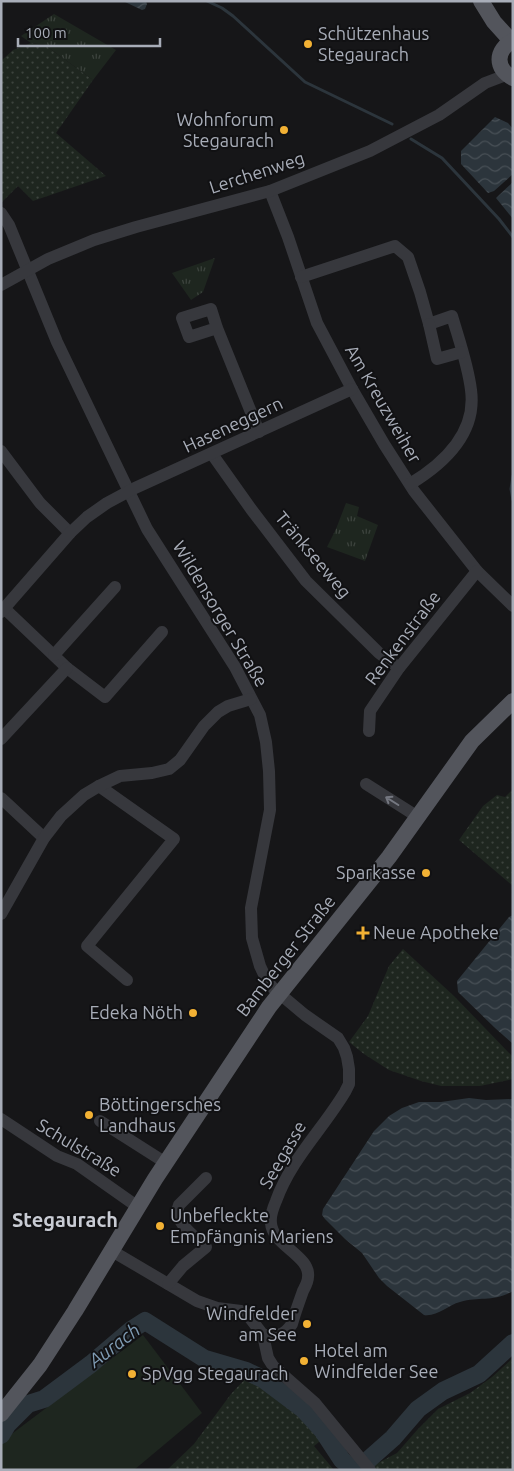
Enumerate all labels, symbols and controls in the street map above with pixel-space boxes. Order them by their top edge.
scale bar [18,15,160,47]
place label: Schützenhaus Stegaurach [318,23,430,64]
text: 100 m [25,24,67,41]
marker: Schützenhaus Stegaurach [302,38,314,50]
place label: Wohnforum Stegaurach [177,109,274,150]
marker: Wohnforum Stegaurach [278,124,290,136]
street label: Lerchenweg [207,147,307,197]
street label: Am Kreuzweiher [342,341,426,466]
street label: Haseneggern [180,392,286,456]
street label: Tränkseeweg [272,507,356,602]
street label: Wildensorger Straße [169,537,272,690]
street label: Renkenstraße [360,587,444,688]
one-way arrow [386,795,400,805]
place label: Sparkasse [336,862,416,882]
marker: Sparkasse [420,867,432,879]
street label: Bamberger Straße [232,891,339,1020]
place label: Neue Apotheke [373,922,499,942]
marker: Neue Apotheke [357,927,369,939]
place label: Edeka Nöth [89,1002,183,1022]
marker: Edeka Nöth [187,1007,199,1019]
place label: Böttingersches Landhaus [99,1094,221,1135]
marker: Böttingersches Landhaus [83,1109,95,1121]
street label: Schulstraße [34,1114,125,1180]
street label: Seegasse [255,1117,309,1192]
place label: Unbefleckte Empfängnis Mariens [170,1205,334,1246]
district label: Stegaurach [12,1208,118,1231]
marker: Unbefleckte Empfängnis Mariens [154,1220,166,1232]
place label: Windfelder am See [206,1303,297,1344]
water label: Aurach [83,1318,144,1372]
marker: Windfelder am See [301,1318,313,1330]
place label: Hotel am Windfelder See [314,1340,438,1381]
marker: Hotel am Windfelder See [298,1355,310,1367]
place label: SpVgg Stegaurach [142,1363,289,1383]
marker: SpVgg Stegaurach [126,1368,138,1380]

